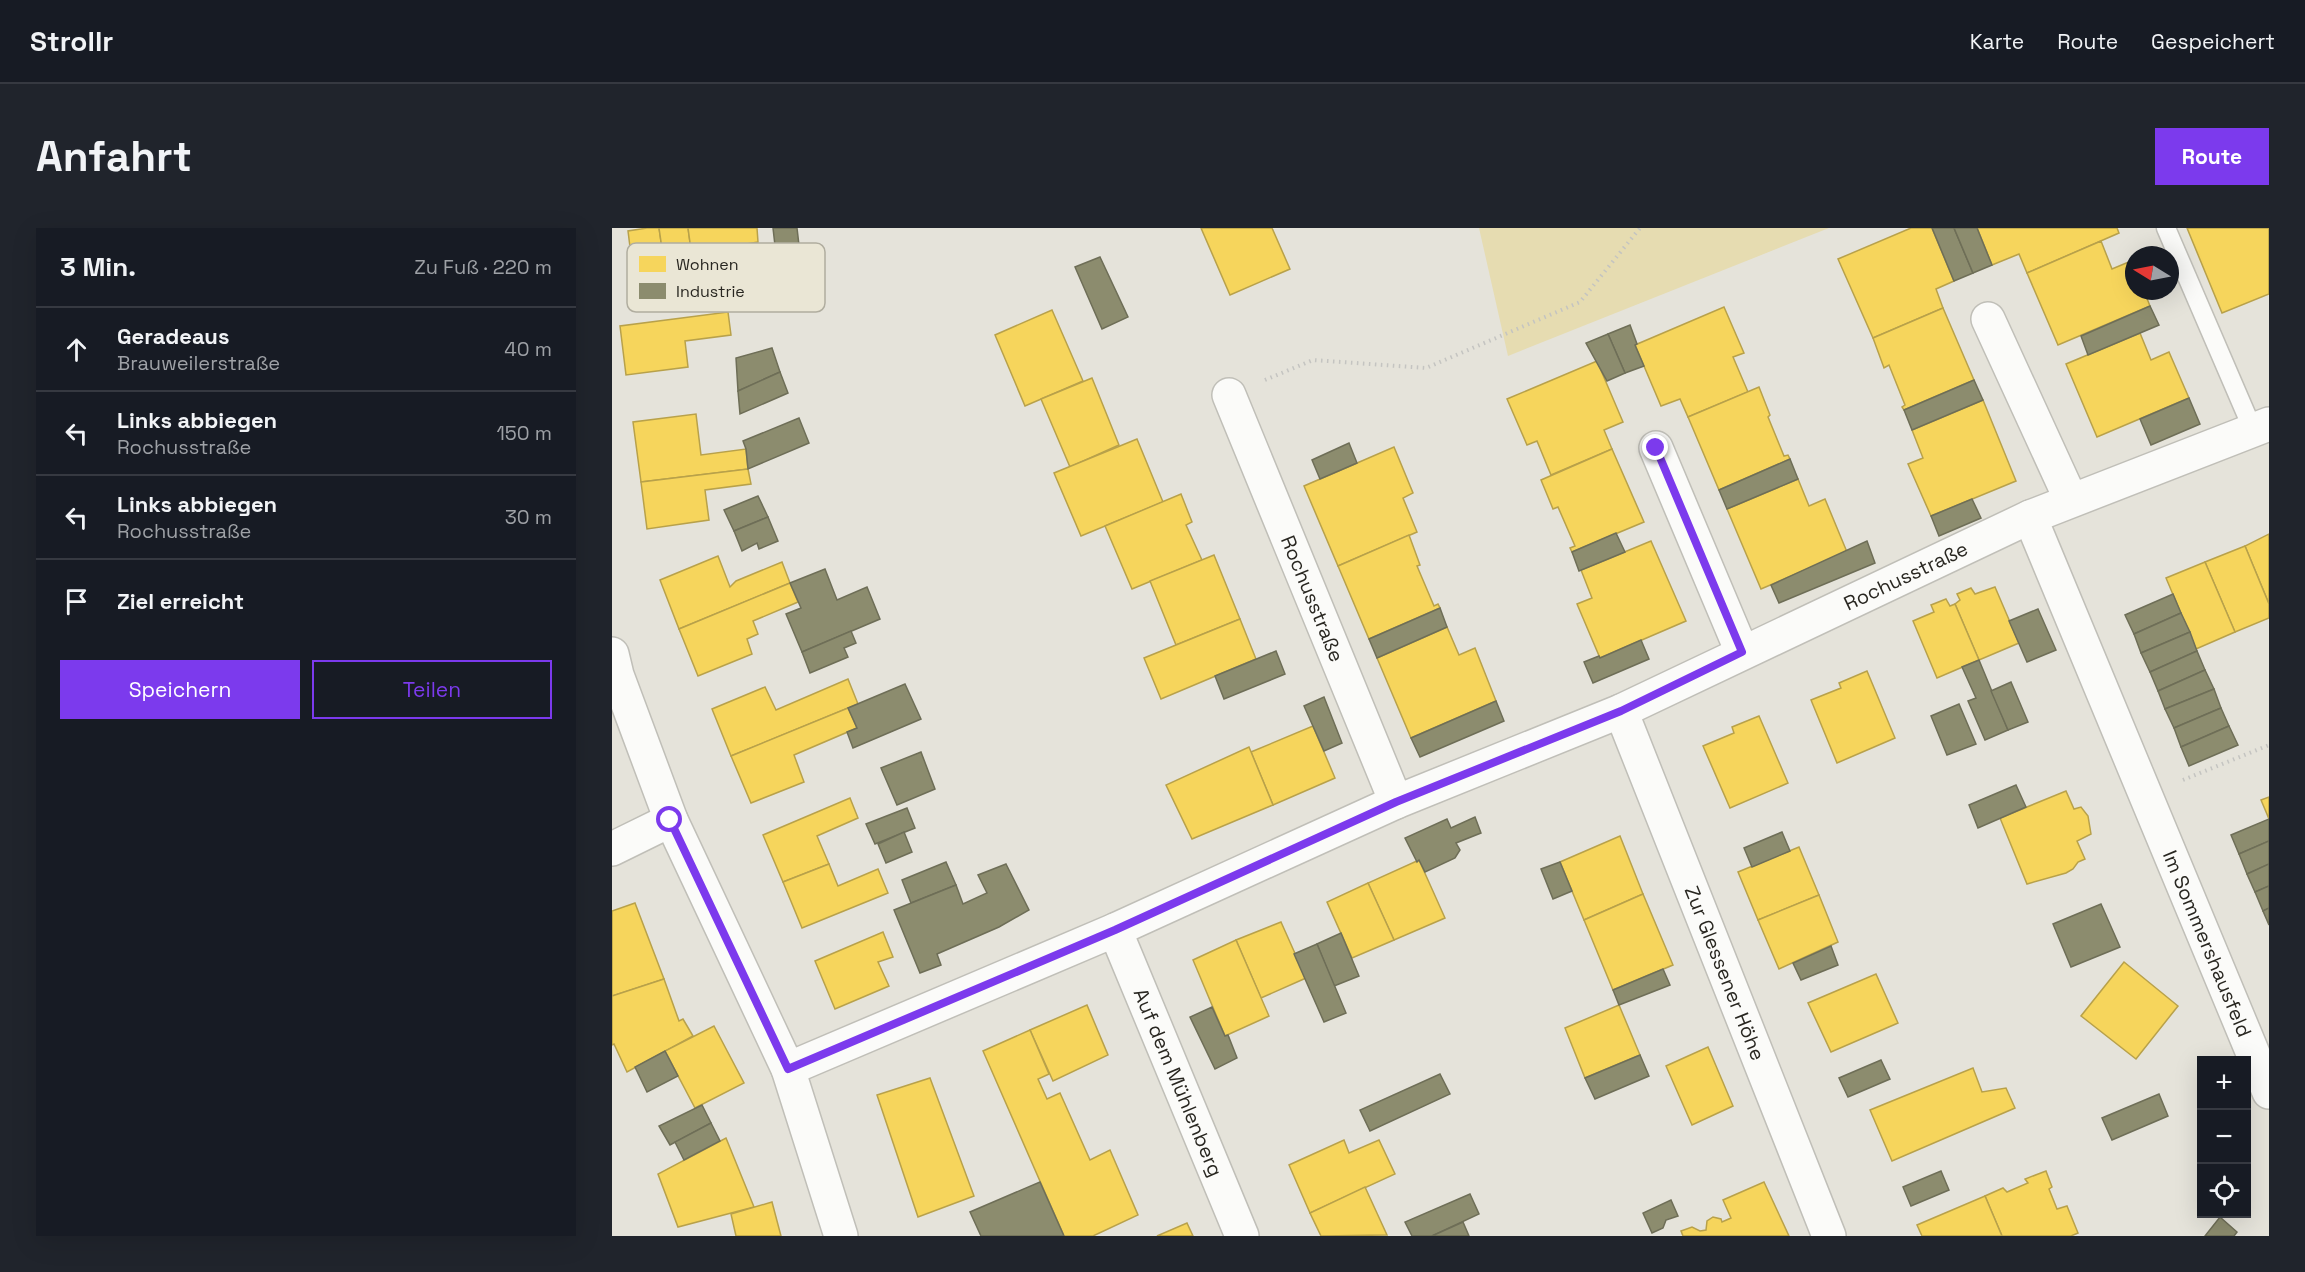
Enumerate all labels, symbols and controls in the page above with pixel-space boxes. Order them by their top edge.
text: Strollr [30,23,113,59]
text: Karte [1970,28,2024,55]
text: Route [2057,28,2118,55]
text: Gespeichert [2151,28,2275,55]
button: Route [2155,128,2269,185]
text: Anfahrt [36,130,192,183]
legend [627,243,825,312]
north arrow [2125,246,2179,300]
text: 3 Min. [60,250,136,284]
text: Zu Fuß · 220 m [414,254,552,280]
text: Wohnen [676,254,739,275]
text: Industrie [676,281,745,302]
text: Geradeaus [117,322,229,350]
icon: ahead [60,333,93,366]
text: 40 m [504,336,552,362]
text: Brauweilerstraße [117,350,280,376]
text: Links abbiegen [117,406,277,434]
icon: left [60,417,93,450]
text: 150 m [497,420,552,446]
text: Rochusstraße [117,434,251,460]
route end [1642,434,1668,460]
text: Links abbiegen [117,490,277,518]
icon: left [60,501,93,534]
text: 30 m [505,504,552,530]
text: Rochusstraße [117,518,251,544]
street label: Rochusstraße [1275,531,1350,666]
street label: Rochusstraße [1839,535,1972,616]
icon: arrive [60,585,93,618]
text: Ziel erreicht [117,587,244,615]
button: Speichern [60,660,300,719]
button: Teilen [312,660,552,719]
route start [656,806,682,832]
street label: Im Sommershausfeld [2157,846,2258,1041]
street label: Zur Glessener Höhe [1679,882,1771,1064]
street label: Auf dem Mühlenberg [1128,984,1229,1180]
map controls [2197,1056,2251,1218]
button: + [2197,1056,2251,1110]
button: − [2197,1110,2251,1164]
button: locate [2197,1164,2251,1218]

